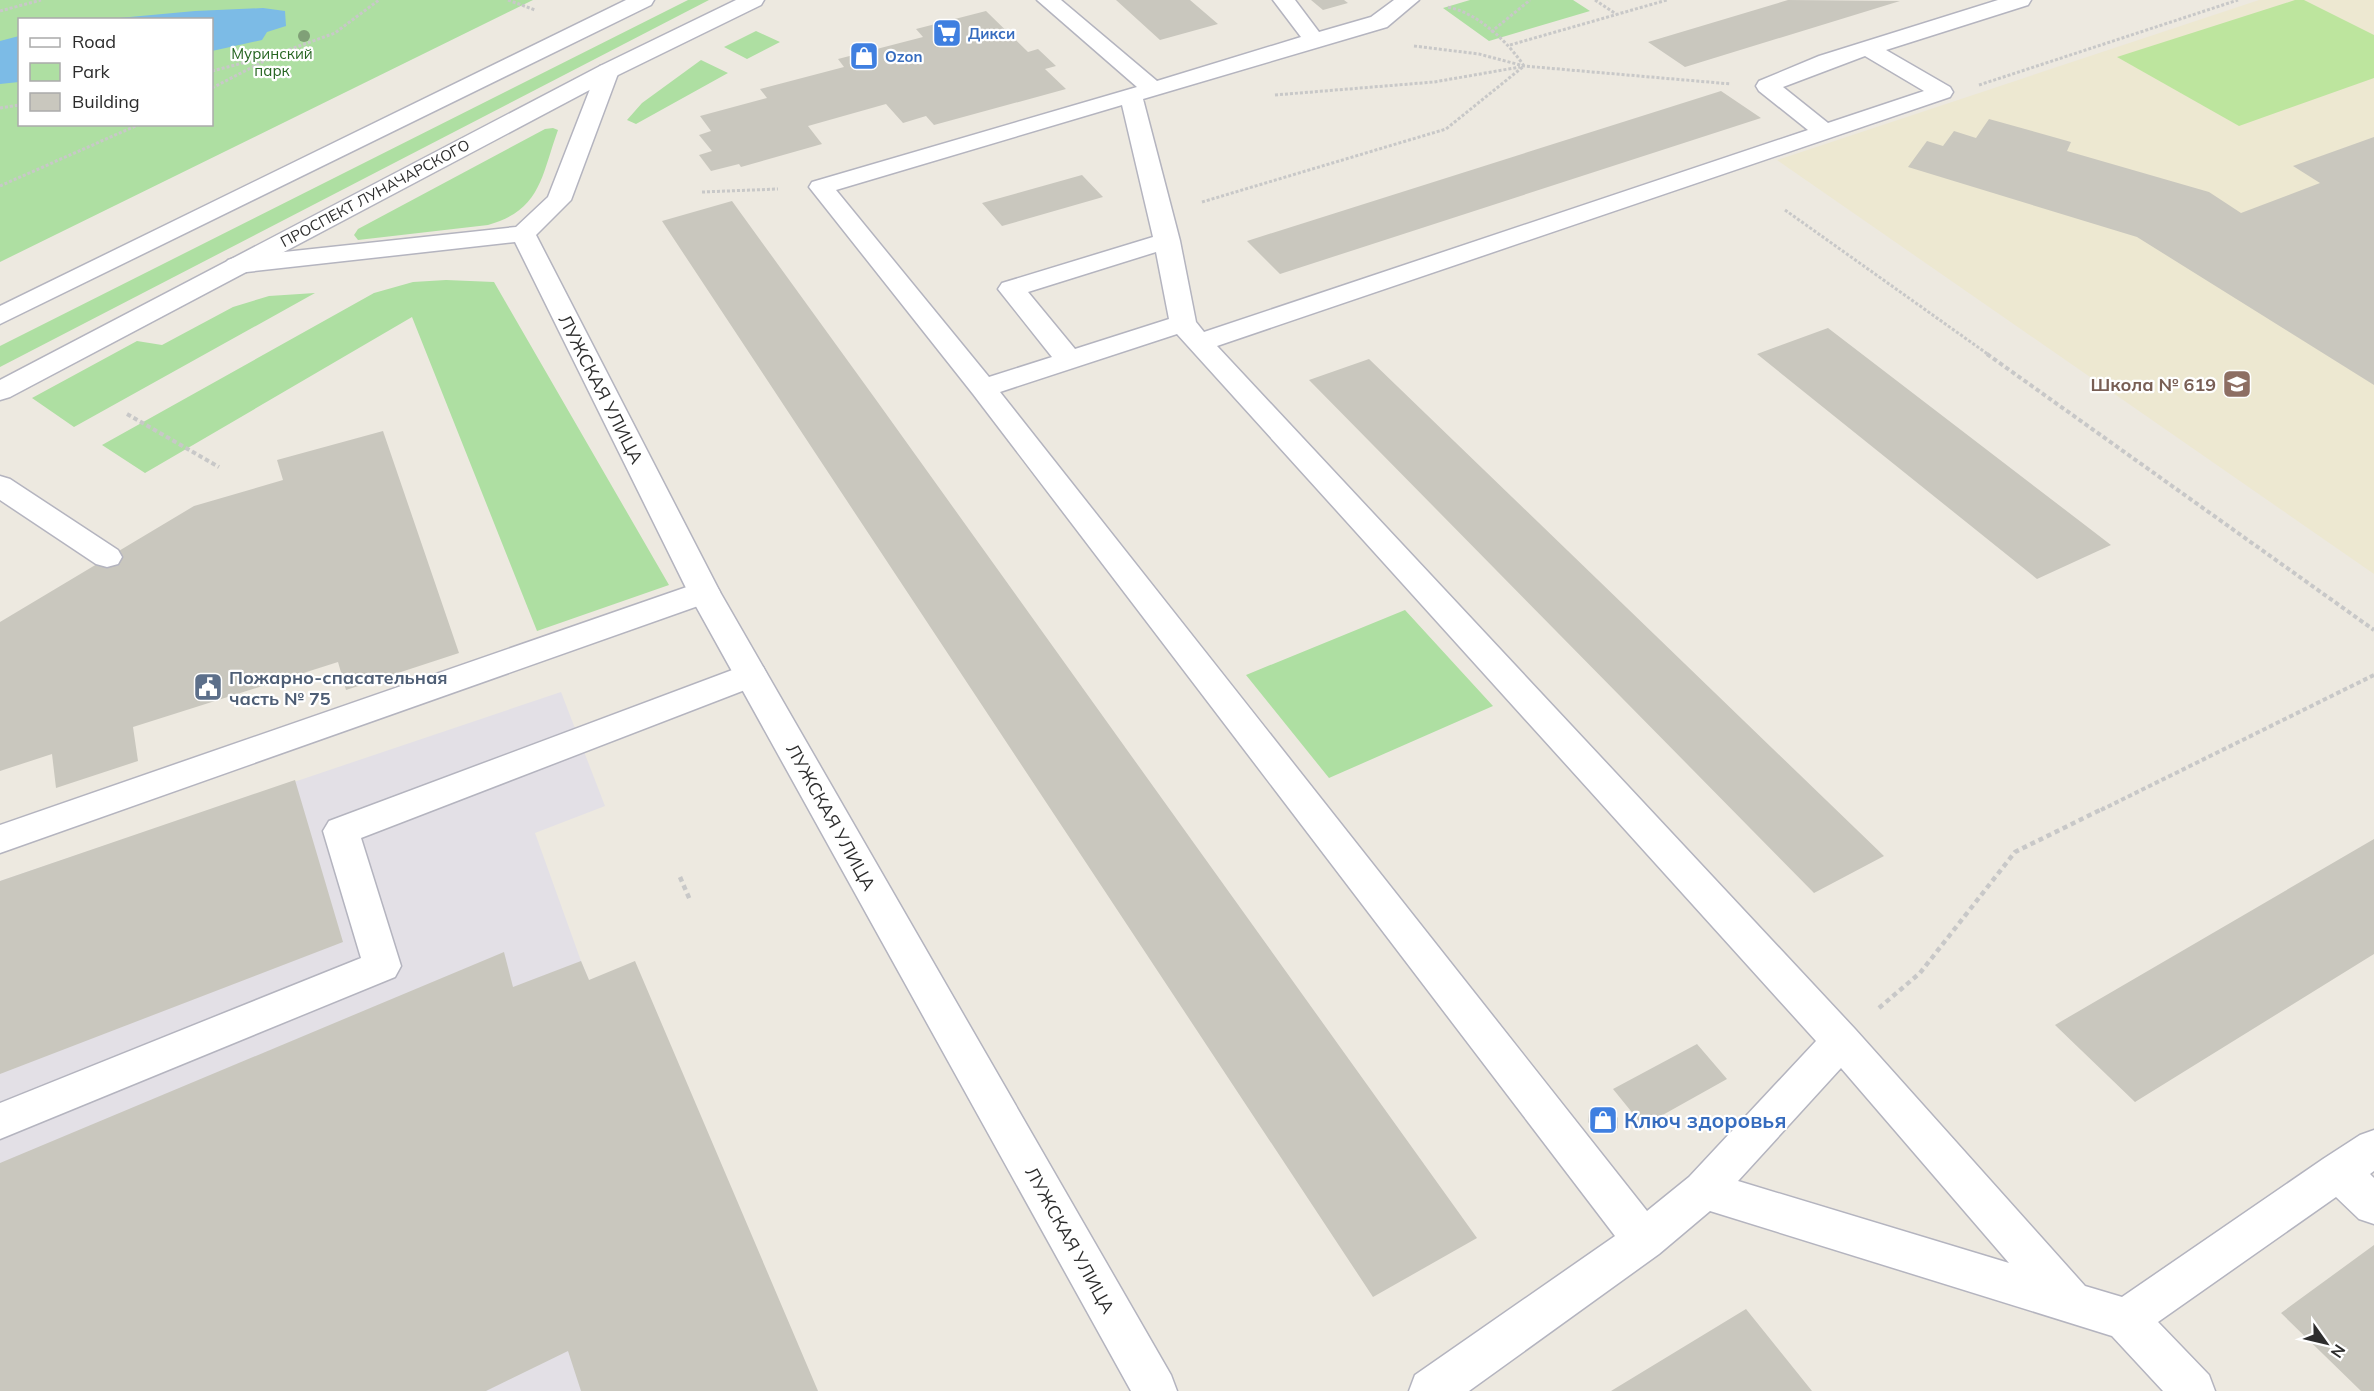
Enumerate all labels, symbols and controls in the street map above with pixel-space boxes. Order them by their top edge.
supermarket icon: Дикси [931,17,963,49]
legend [18,18,213,126]
place label: Дикси [968,24,1015,43]
text: Road [72,30,116,53]
shop icon: Ozon [848,40,880,72]
park label: Муринский парк [231,44,313,80]
place label: Ozon [885,47,922,66]
text: Park [72,60,111,83]
text: Building [72,90,140,113]
street label: ПРОСПЕКТ ЛУНАЧАРСКОГО [277,135,473,251]
street label: ЛУЖСКАЯ УЛИЦА [553,311,649,467]
school or university icon: Школа № 619 [2221,368,2253,400]
place label: Школа № 619 [2091,373,2216,396]
place label: Пожарно-спасательная часть № 75 [229,666,448,710]
public building icon: Пожарно-спасательная часть № 75 [192,671,224,703]
street label: ЛУЖСКАЯ УЛИЦА [781,740,881,894]
shop icon: Ключ здоровья [1587,1104,1619,1136]
place label: Ключ здоровья [1624,1107,1786,1133]
street label: ЛУЖСКАЯ УЛИЦА [1020,1163,1120,1317]
north arrow [2296,1313,2356,1373]
text: N [2327,1341,2350,1362]

